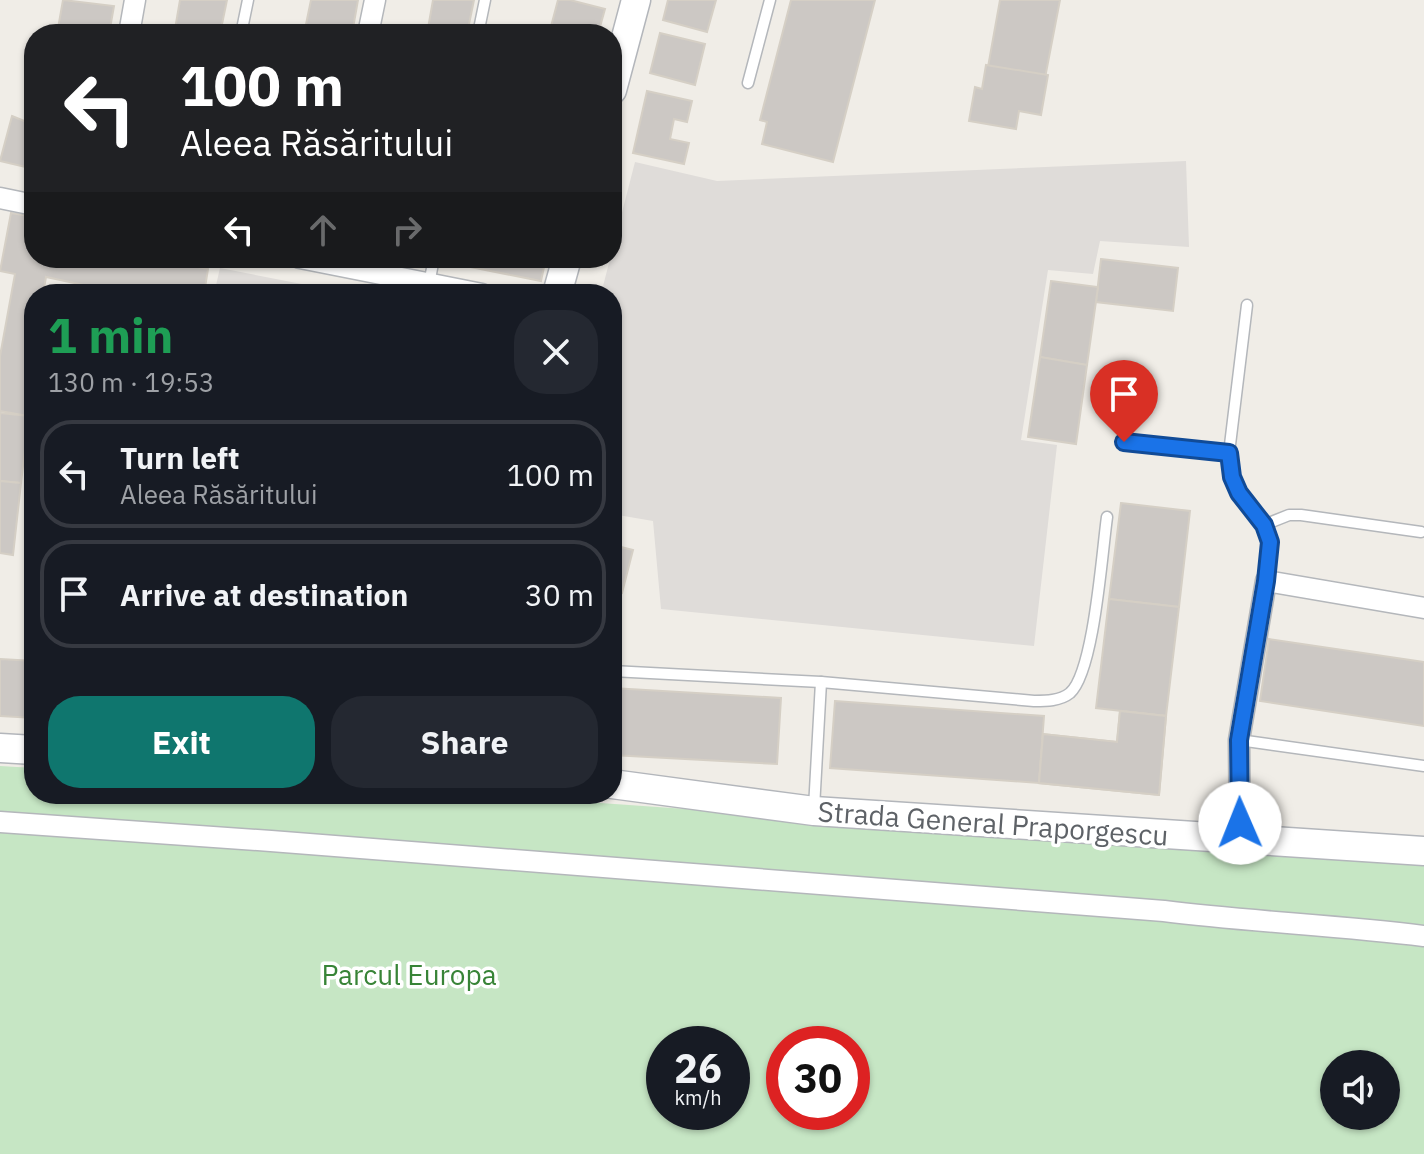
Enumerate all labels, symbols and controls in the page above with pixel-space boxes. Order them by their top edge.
text: 100 m [180,49,344,121]
icon: left [48,56,152,160]
text: Aleea Răsăritului [180,119,453,166]
icon: left [217,208,261,252]
icon: ahead [301,208,345,252]
icon: right [385,208,429,252]
text: 1 min [48,304,173,366]
button: close [514,310,598,394]
pin [1090,360,1158,442]
text: 130 m · 19:53 [48,365,214,399]
icon: arrive [1102,372,1146,416]
text: Turn left [120,438,239,477]
icon: left [52,452,96,496]
text: 100 m [507,455,594,494]
text: Aleea Răsăritului [120,477,317,511]
icon: arrive [52,572,96,616]
text: Arrive at destination [120,575,408,614]
text: 30 m [525,575,594,614]
button: Exit [48,696,315,788]
button: Share [331,696,598,788]
position arrow [1198,781,1282,865]
street label: Strada General Praporgescu [816,792,1170,854]
park label: Parcul Europa [321,956,497,993]
speed limit sign: 30 [766,1026,870,1130]
text: 26 [674,1042,722,1094]
map controls [1320,1050,1400,1130]
button: sound [1320,1050,1400,1130]
text: km/h [674,1084,722,1111]

